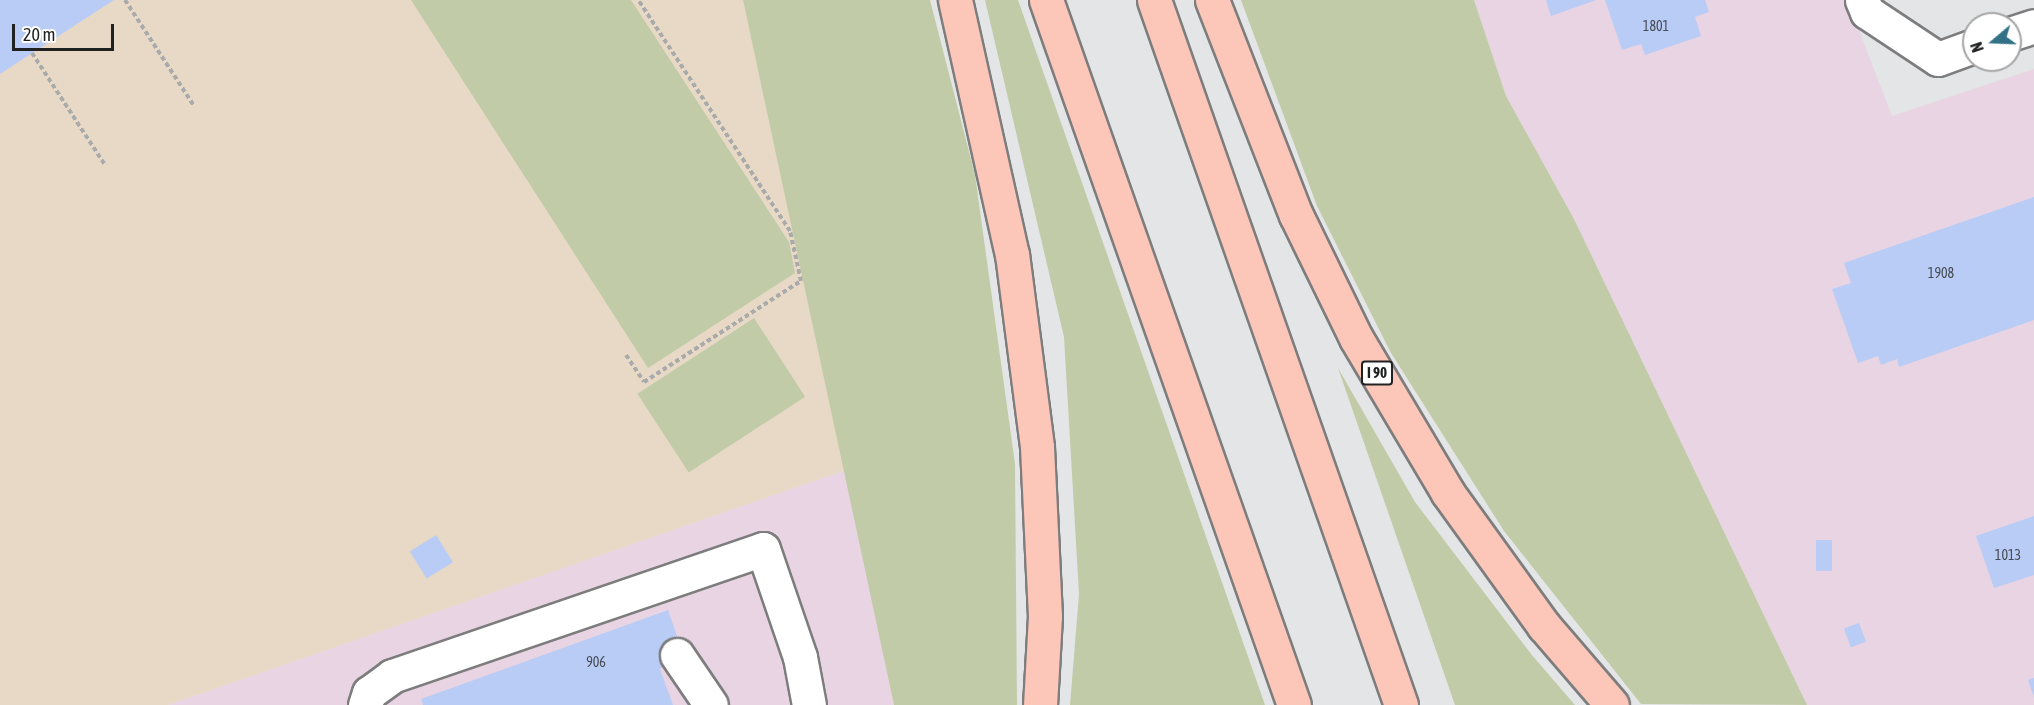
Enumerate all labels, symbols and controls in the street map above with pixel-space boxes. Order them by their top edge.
scale bar [15,12,117,50]
north arrow [1962,12,2022,72]
house number: 1801 [1643,18,1669,34]
text: 20 m [23,24,55,45]
text: N [1967,40,1987,55]
house number: 1908 [1928,265,1954,281]
road number: I 90 [1360,361,1394,385]
house number: 1013 [1995,547,2021,563]
house number: 906 [586,654,606,670]

